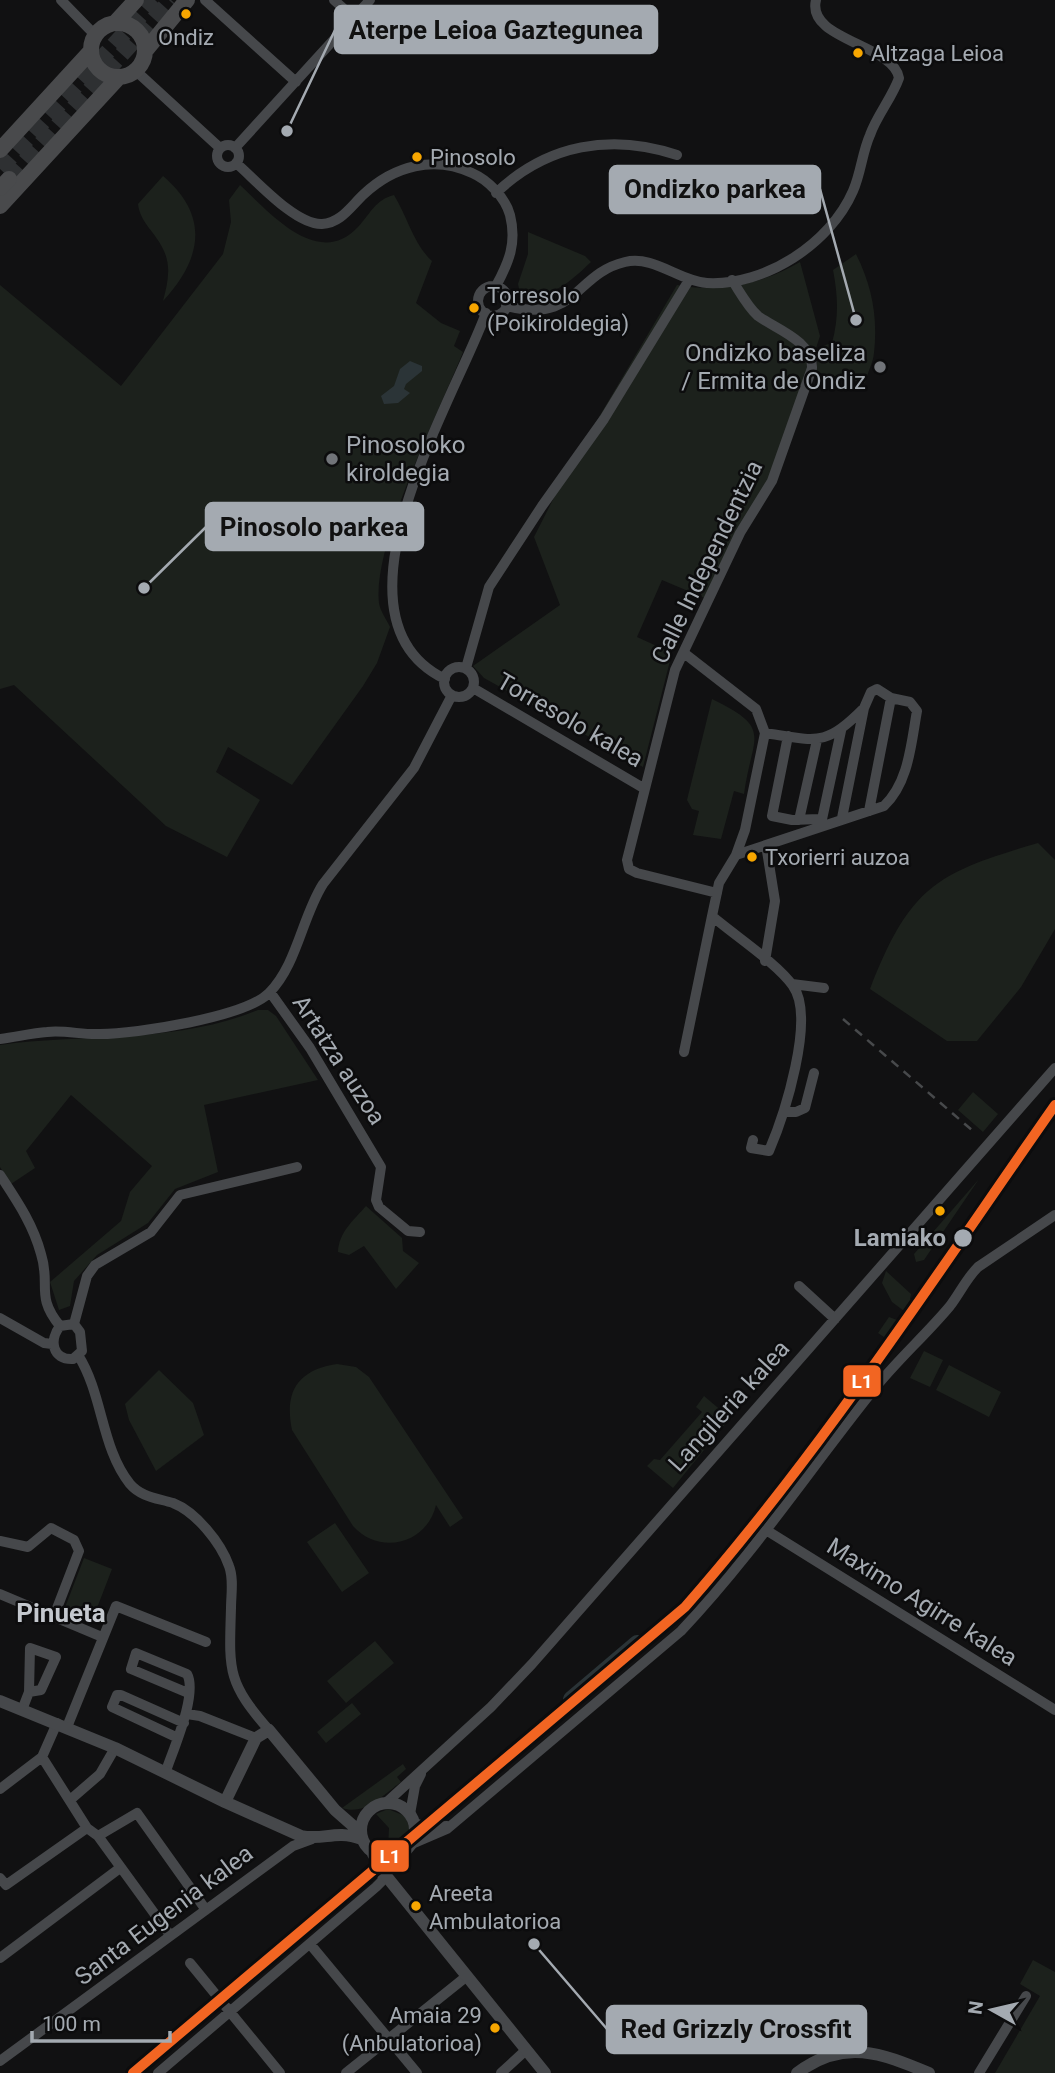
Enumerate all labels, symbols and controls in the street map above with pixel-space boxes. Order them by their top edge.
callout: Aterpe Leioa Gaztegunea [335,6,657,53]
marker: Ondiz [179,7,193,21]
text: Aterpe Leioa Gaztegunea [349,15,643,45]
place label: Ondiz [158,25,214,50]
place label: Altzaga Leioa [871,41,1004,66]
marker: Altzaga Leioa [851,46,865,60]
place label: Pinosolo [430,145,516,170]
marker: Pinosolo [410,150,424,164]
callout: Ondizko parkea [610,166,820,213]
text: Ondizko parkea [624,174,806,204]
place label: Torresolo (Poikiroldegia) [487,283,629,337]
marker: Torresolo (Poikiroldegia) [467,301,481,315]
place label: Ondizko baseliza / Ermita de Ondiz [681,339,866,395]
marker: Ondizko baseliza / Ermita de Ondiz [872,359,888,375]
place label: Pinosoloko kiroldegia [346,431,465,487]
marker: Pinosoloko kiroldegia [324,451,340,467]
street label: Calle Independentzia [646,456,768,668]
callout: Pinosolo parkea [206,503,423,550]
text: Pinosolo parkea [220,512,408,542]
street label: Torresolo kalea [492,667,648,773]
place label: Txorierri auzoa [765,845,910,870]
marker: Txorierri auzoa [745,850,759,864]
street label: Artatza auzoa [287,990,391,1130]
unlabelled marker [933,1204,947,1218]
place label: Lamiako [854,1224,946,1252]
marker: Lamiako [952,1227,974,1249]
street label: Langileria kalea [663,1335,795,1477]
line badge: L1 [842,1364,882,1398]
text: L1 [851,1370,873,1393]
street label: Maximo Agirre kalea [822,1532,1022,1672]
district label: Pinueta [16,1598,106,1628]
street label: Santa Eugenia kalea [70,1839,258,1991]
line badge: L1 [370,1839,410,1873]
text: L1 [379,1845,401,1868]
place label: Areeta Ambulatorioa [429,1881,561,1934]
marker: Areeta Ambulatorioa [409,1899,423,1913]
north arrow [957,1975,1027,2045]
text: N [963,1999,988,2016]
scale bar [32,2000,170,2044]
place label: Amaia 29 (Anbulatorioa) [342,2003,482,2057]
callout: Red Grizzly Crossfit [607,2006,866,2053]
text: 100 m [42,2012,101,2036]
text: Red Grizzly Crossfit [621,2014,852,2044]
marker: Amaia 29 (Anbulatorioa) [488,2021,502,2035]

